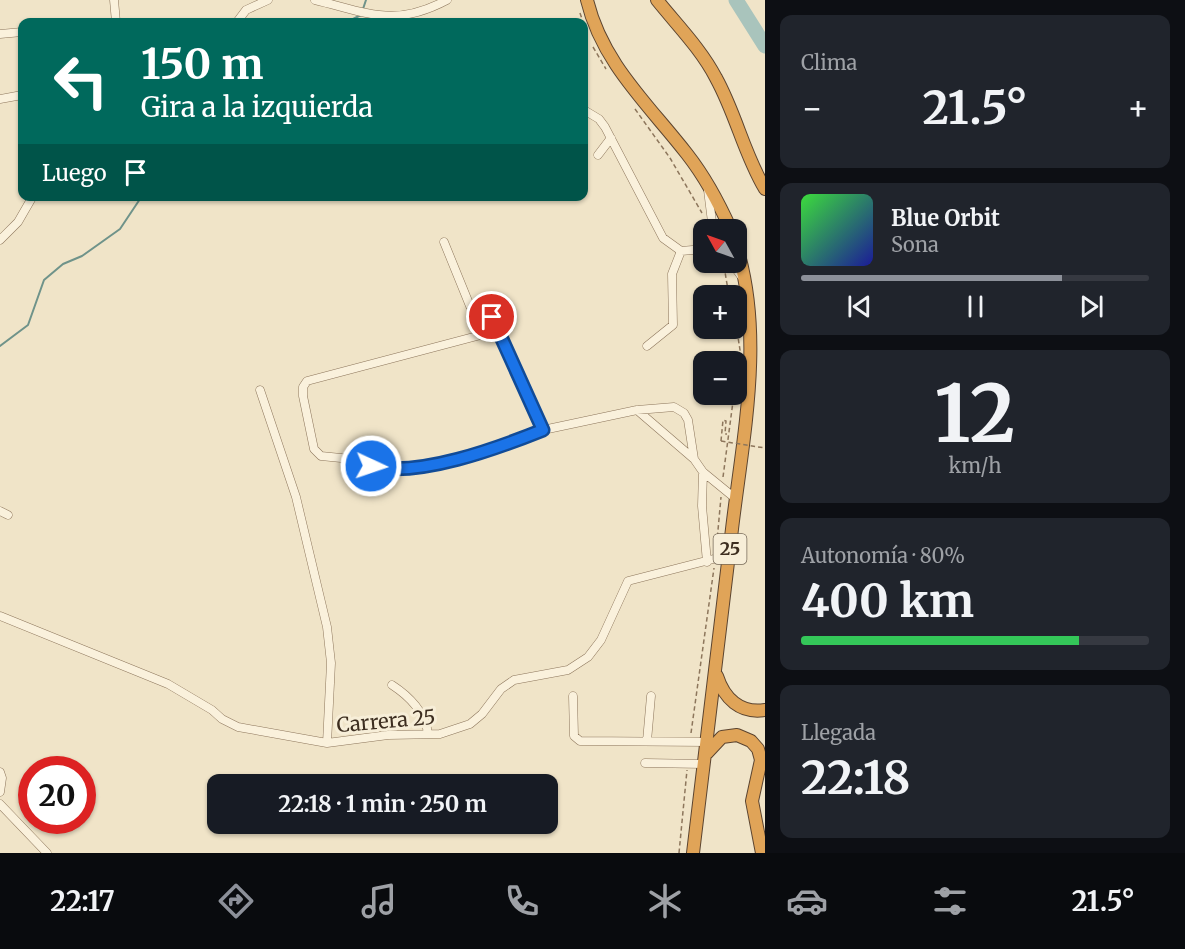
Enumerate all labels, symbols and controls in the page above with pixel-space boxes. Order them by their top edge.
text: 150 m [141,38,263,90]
icon: left [42,42,120,120]
text: Clima [801,50,857,75]
text: 21.5° [923,80,1027,136]
text: − [801,88,823,129]
text: + [1127,88,1149,129]
text: Gira a la izquierda [141,90,373,124]
icon: arrive [119,156,152,189]
text: Luego [42,159,107,187]
text: Blue Orbit [891,204,1000,232]
north arrow [693,219,747,273]
map controls [693,219,747,405]
text: Sona [891,232,939,257]
button: + [693,285,747,339]
icon: previous [843,290,876,323]
icon: pause [959,290,992,323]
icon: next [1075,290,1108,323]
pin [466,291,517,342]
icon: arrive [475,300,508,333]
button: − [693,351,747,405]
text: 12 [934,365,1016,463]
position arrow [339,434,403,498]
text: km/h [949,453,1001,478]
road number: 25 [714,534,746,564]
text: Autonomía · 80% [801,543,965,568]
text: 400 km [801,573,974,629]
street label: Carrera 25 [336,704,436,737]
text: Llegada [801,720,876,745]
text: 22:18 [801,750,911,806]
speed limit sign: 20 [18,756,96,834]
text: 22:18 · 1 min · 250 m [278,790,487,818]
icon: directions [215,880,257,922]
icon: music [358,880,400,922]
icon: phone [501,880,543,922]
icon: climate [644,880,686,922]
icon: car [786,880,828,922]
icon: filters [929,880,971,922]
text: 22:17 [50,884,115,918]
text: 21.5° [1072,884,1135,918]

